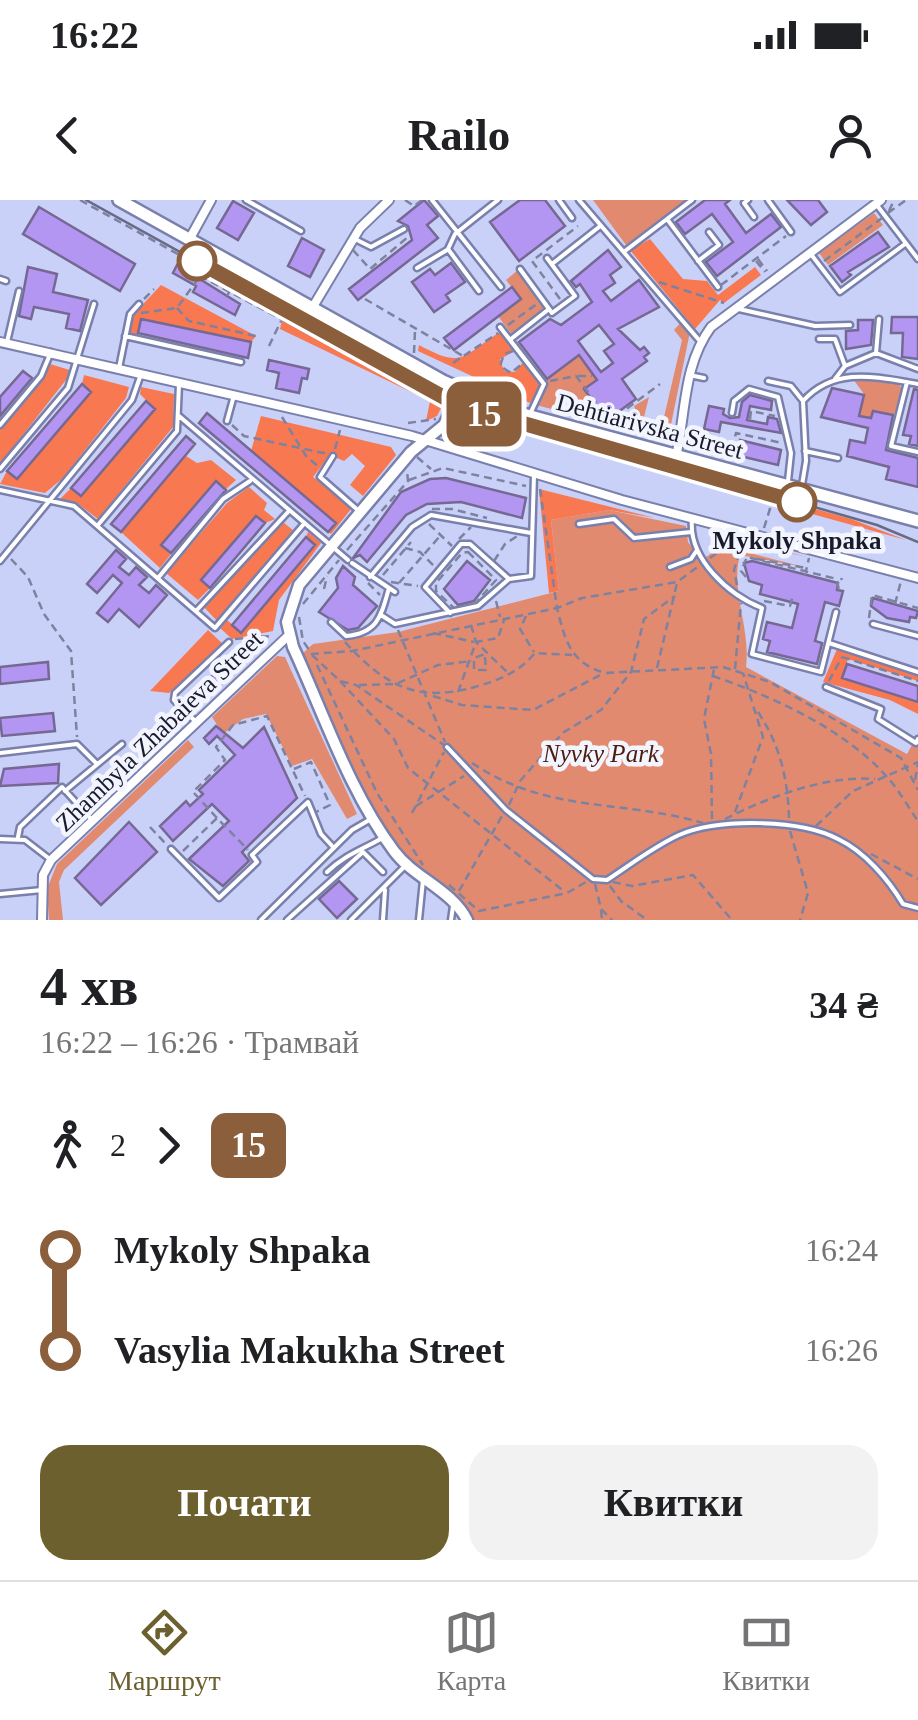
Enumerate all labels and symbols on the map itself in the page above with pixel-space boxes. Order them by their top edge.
unlabelled marker [178,242,216,280]
line badge: 15 [439,382,529,446]
street label: Dehtiarivska Street [554,388,746,464]
marker: Mykoly Shpaka [778,483,816,521]
place label: Mykoly Shpaka [713,527,882,554]
street label: Zhambyla Zhabaieva Street [50,625,268,837]
park label: Nyvky Park [542,740,660,767]

